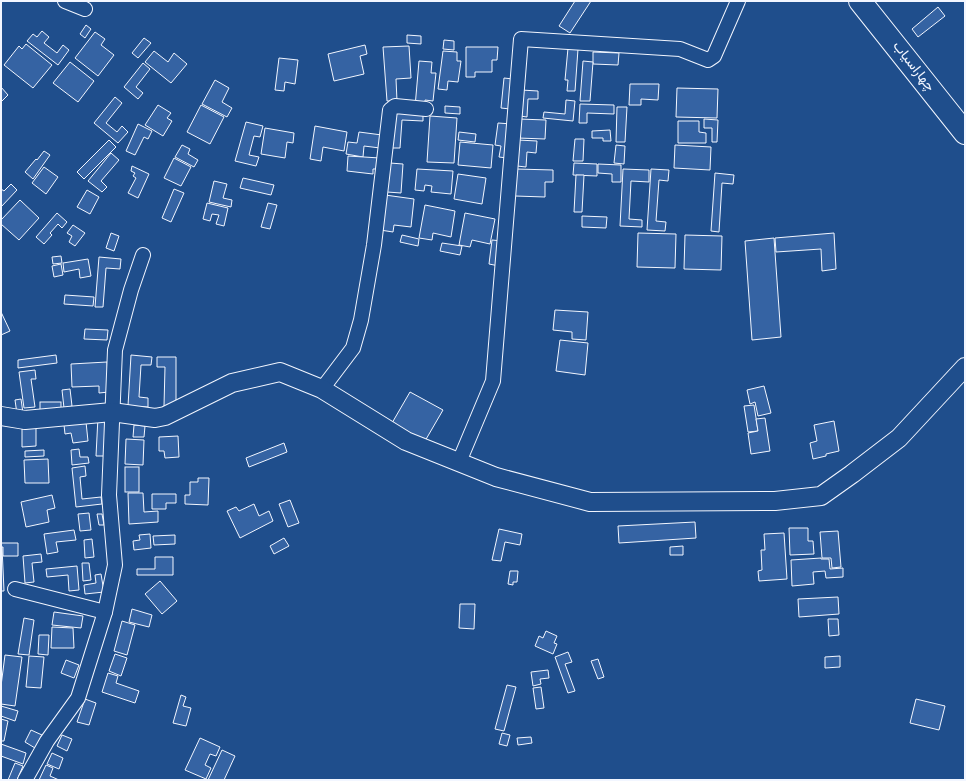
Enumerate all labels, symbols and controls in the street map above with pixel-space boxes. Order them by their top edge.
street label: چهاراسیاب [886,37,940,97]

